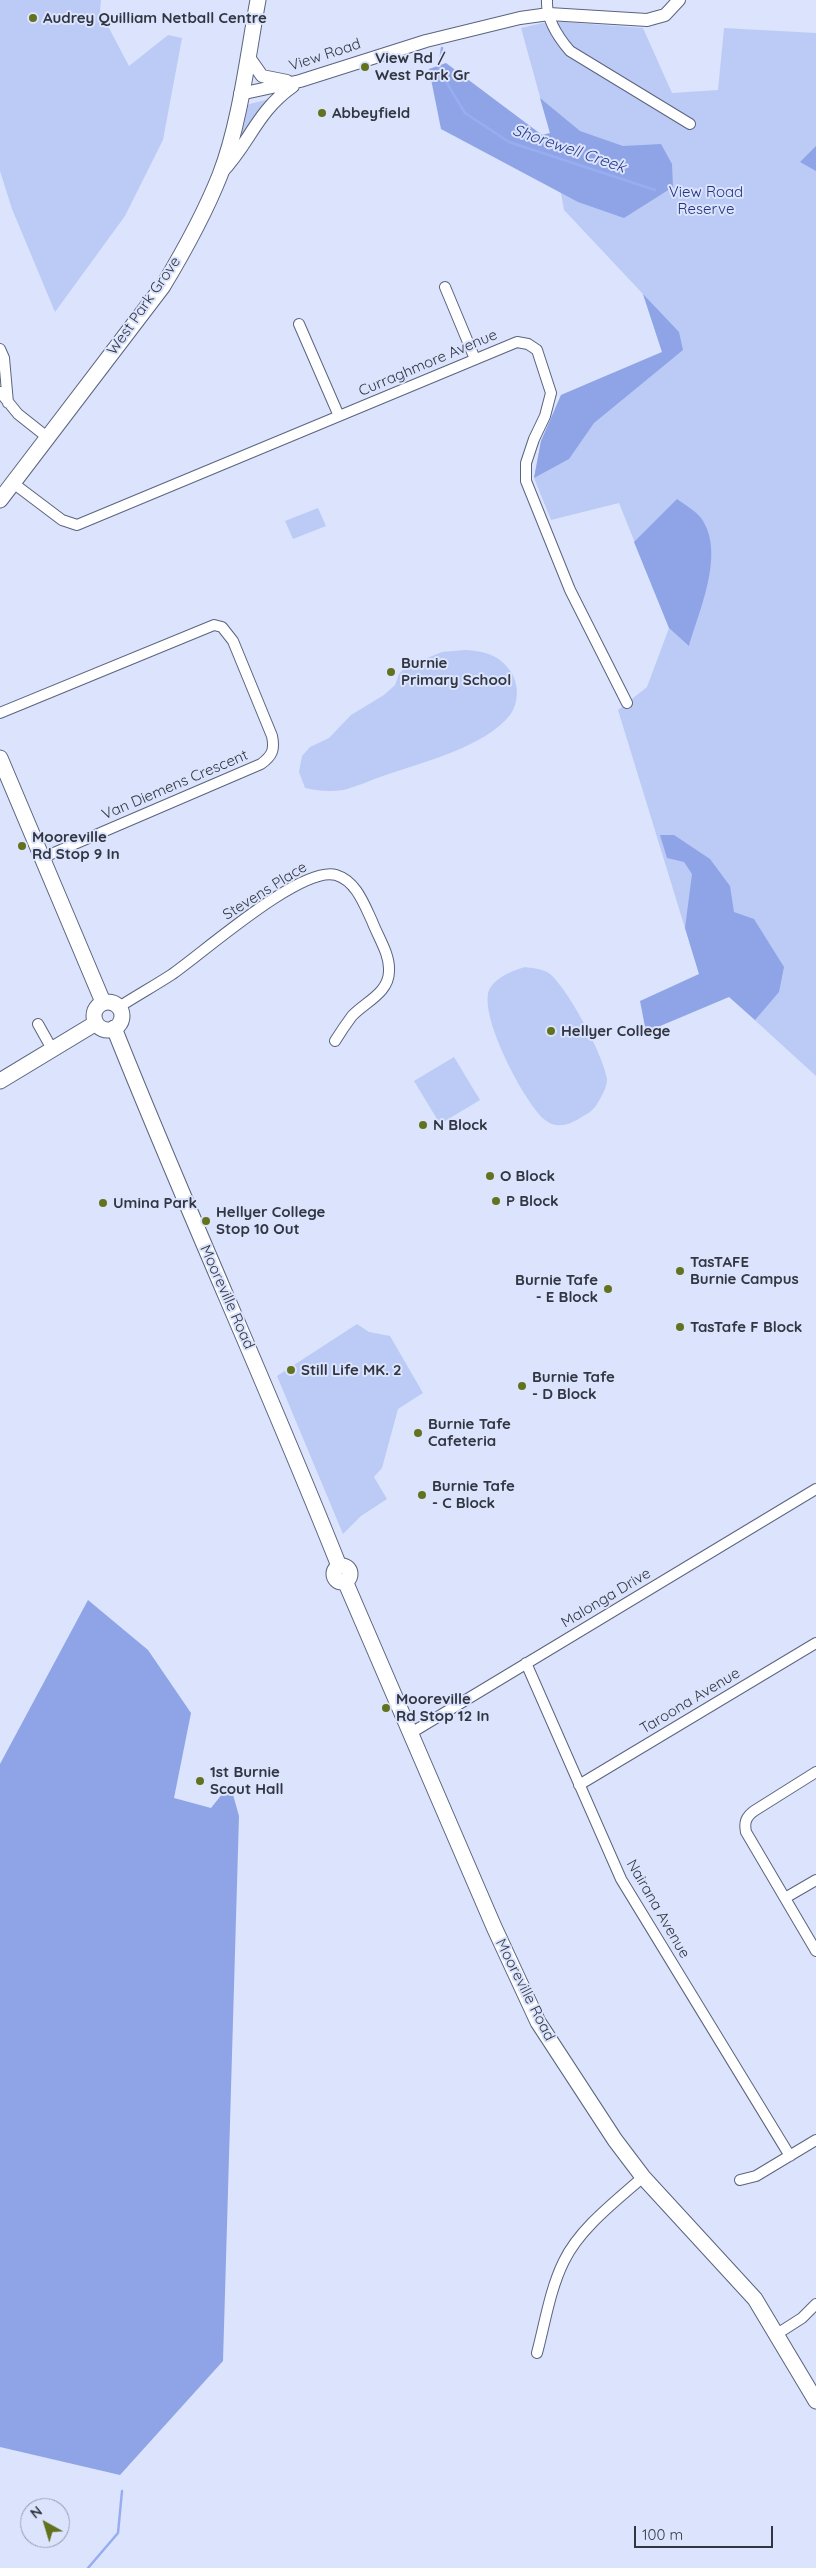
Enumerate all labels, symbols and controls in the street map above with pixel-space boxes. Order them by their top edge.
place label: Audrey Quilliam Netball Centre [43,9,267,27]
marker: Audrey Quilliam Netball Centre [27,12,39,24]
street label: View Road [287,35,363,75]
place label: View Rd / West Park Gr [375,49,470,84]
marker: View Rd / West Park Gr [359,61,371,73]
place label: Abbeyfield [332,104,410,122]
marker: Abbeyfield [316,107,328,119]
water label: Shorewell Creek [510,121,628,177]
park label: View Road Reserve [669,183,743,218]
street label: West Park Grove [103,253,185,359]
street label: Curraghmore Avenue [356,326,500,400]
place label: Burnie Primary School [401,654,511,689]
marker: Burnie Primary School [385,666,397,678]
street label: Van Diemens Crescent [99,746,251,824]
place label: Mooreville Rd Stop 9 In [32,828,120,863]
marker: Mooreville Rd Stop 9 In [16,840,28,852]
street label: Stevens Place [220,858,310,924]
place label: Hellyer College [561,1022,670,1040]
marker: Hellyer College [545,1025,557,1037]
place label: N Block [433,1116,488,1134]
marker: N Block [417,1119,429,1131]
place label: O Block [500,1167,555,1185]
marker: O Block [484,1170,496,1182]
place label: P Block [506,1192,559,1210]
place label: Umina Park [113,1194,197,1212]
marker: P Block [490,1195,502,1207]
marker: Umina Park [97,1197,109,1209]
place label: Hellyer College Stop 10 Out [216,1203,325,1238]
marker: Hellyer College Stop 10 Out [200,1215,212,1227]
street label: Mooreville Road [196,1242,258,1352]
place label: TasTAFE Burnie Campus [690,1253,799,1288]
marker: TasTAFE Burnie Campus [674,1265,686,1277]
place label: Burnie Tafe - E Block [515,1271,598,1306]
marker: Burnie Tafe - E Block [602,1283,614,1295]
place label: TasTafe F Block [690,1318,802,1336]
marker: TasTafe F Block [674,1321,686,1333]
place label: Still Life MK. 2 [301,1361,402,1379]
marker: Still Life MK. 2 [285,1364,297,1376]
place label: Burnie Tafe - D Block [532,1368,615,1403]
marker: Burnie Tafe - D Block [516,1380,528,1392]
place label: Burnie Tafe Cafeteria [428,1415,511,1450]
marker: Burnie Tafe Cafeteria [412,1427,424,1439]
place label: Burnie Tafe - C Block [432,1477,515,1512]
marker: Burnie Tafe - C Block [416,1489,428,1501]
street label: Malonga Drive [558,1564,654,1632]
street label: Taroona Avenue [637,1664,743,1738]
place label: Mooreville Rd Stop 12 In [396,1690,489,1725]
marker: Mooreville Rd Stop 12 In [380,1702,392,1714]
place label: 1st Burnie Scout Hall [210,1763,284,1798]
marker: 1st Burnie Scout Hall [194,1775,206,1787]
street label: Nairana Avenue [622,1856,694,1962]
street label: Mooreville Road [492,1936,558,2044]
north arrow [20,2498,70,2548]
text: N [27,2502,46,2522]
scale bar [636,2516,775,2548]
text: 100 m [642,2525,683,2544]

